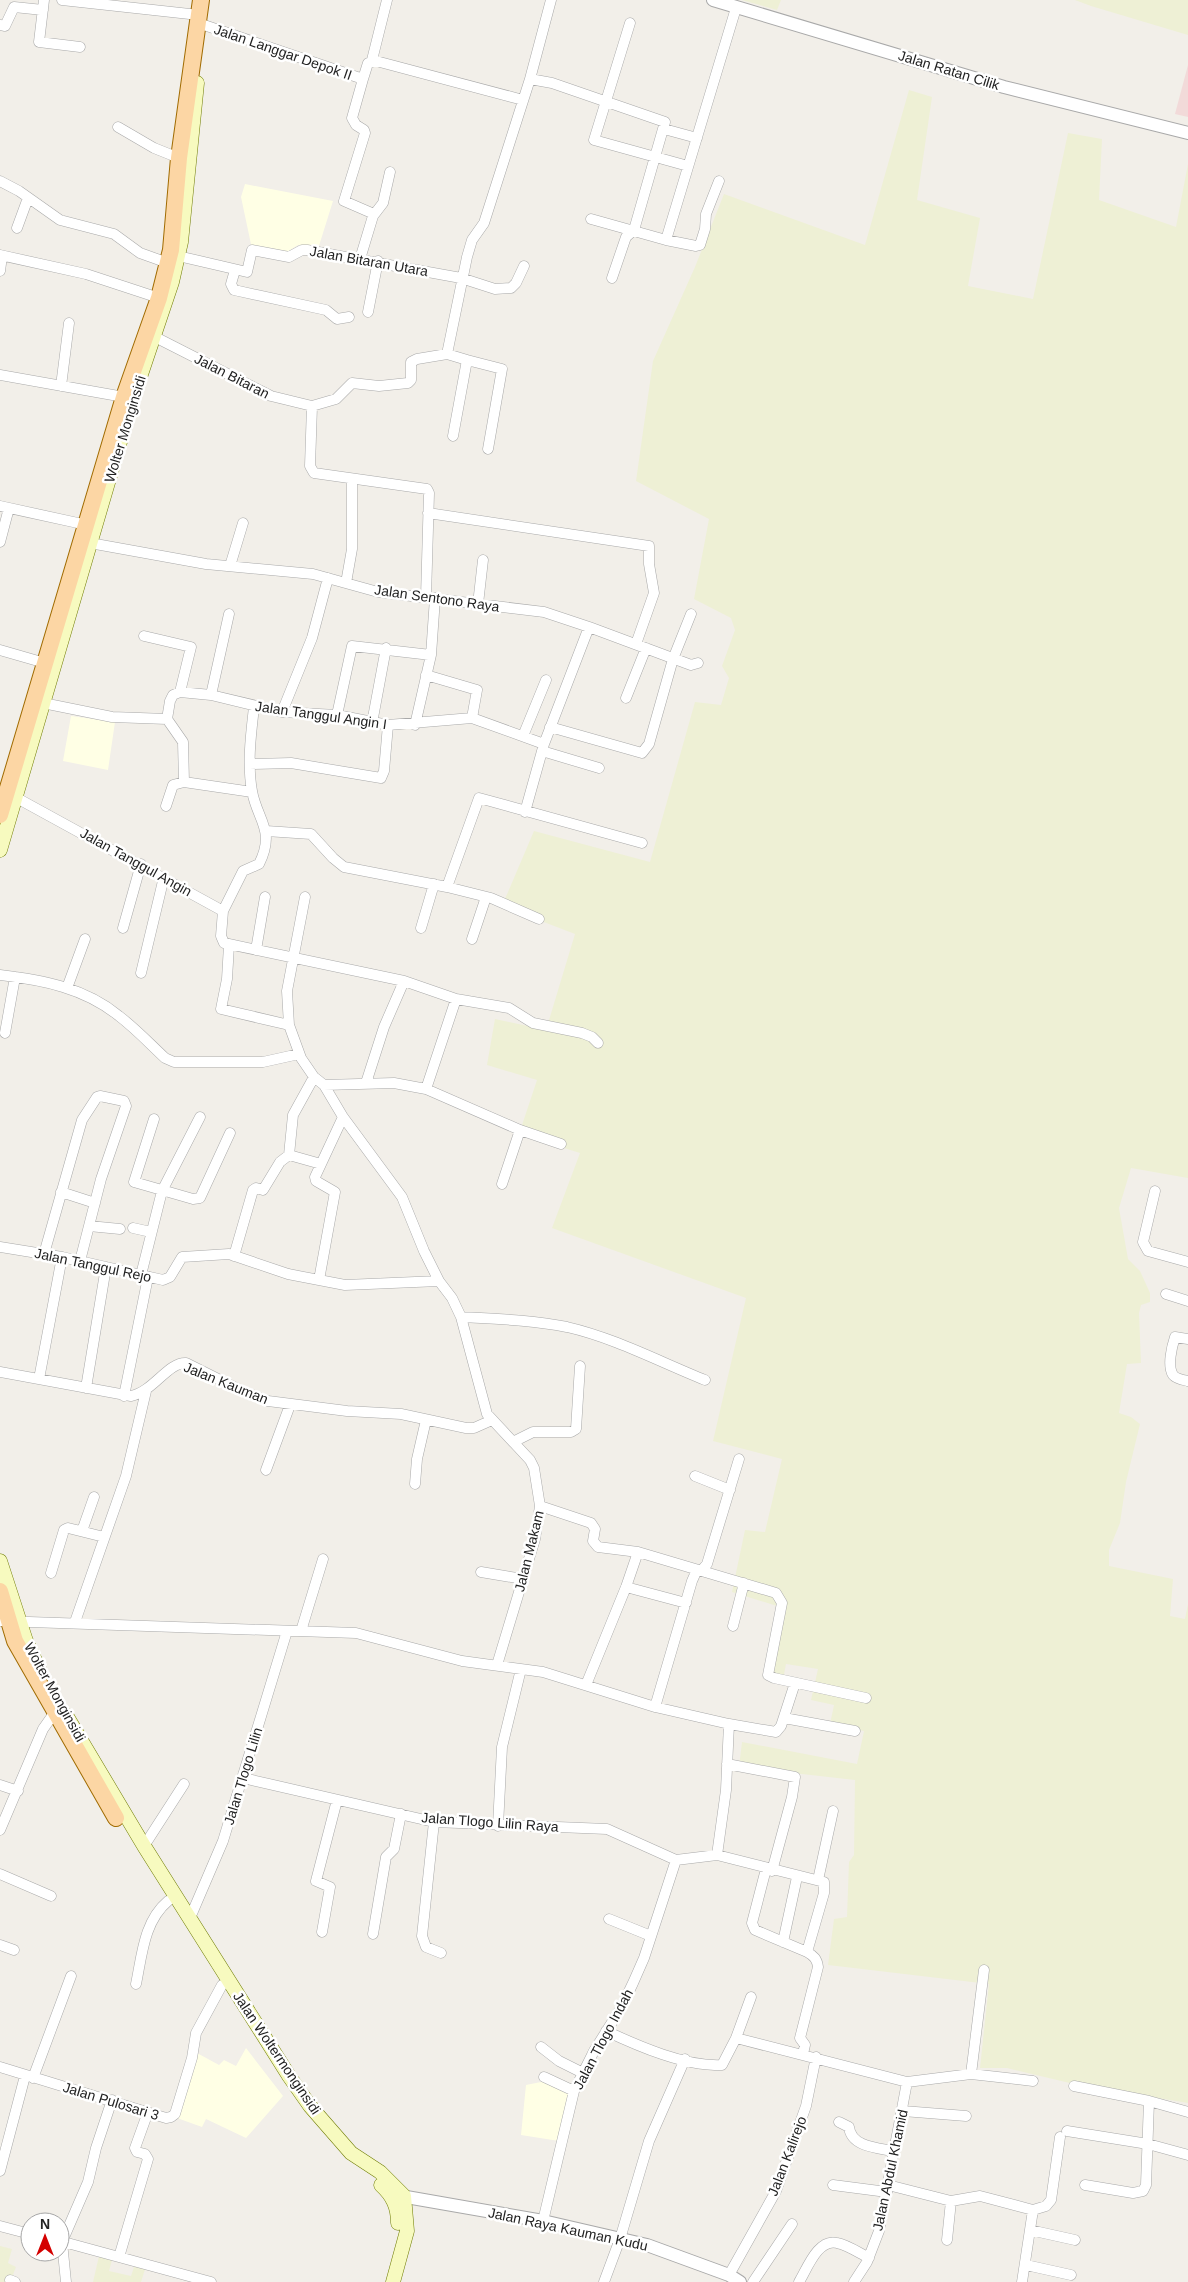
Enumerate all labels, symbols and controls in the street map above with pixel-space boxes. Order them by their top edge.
street label: Jalan Langgar Depok II [212,21,354,83]
street label: Jalan Ratan Cilik [896,47,1003,93]
street label: Jalan Bitaran Utara [309,243,430,279]
street label: Jalan Bitaran [192,350,272,402]
street label: Wolter Monginsidi [101,374,149,484]
street label: Jalan Sentono Raya [373,581,501,615]
street label: Jalan Tanggul Angin I [254,698,388,732]
street label: Jalan Tanggul Angin [77,825,195,899]
street label: Jalan Tanggul Rejo [33,1245,153,1285]
street label: Jalan Kauman [182,1359,270,1407]
street label: Jalan Makam [511,1509,547,1593]
street label: Wolter Monginsidi [21,1640,89,1744]
street label: Jalan Tlogo Lilin [221,1725,265,1827]
street label: Jalan Tlogo Lilin Raya [421,1809,559,1835]
street label: Jalan Tlogo Indah [570,1986,636,2092]
street label: Jalan Woltermonginsidi [230,1989,324,2117]
street label: Jalan Pulosari 3 [61,2079,161,2123]
street label: Jalan Abdul Khamid [869,2108,911,2232]
street label: Jalan Kalirejo [764,2114,810,2198]
street label: Jalan Raya Kauman Kudu [487,2204,649,2254]
north arrow [20,2212,70,2262]
text: N [40,2216,50,2232]

